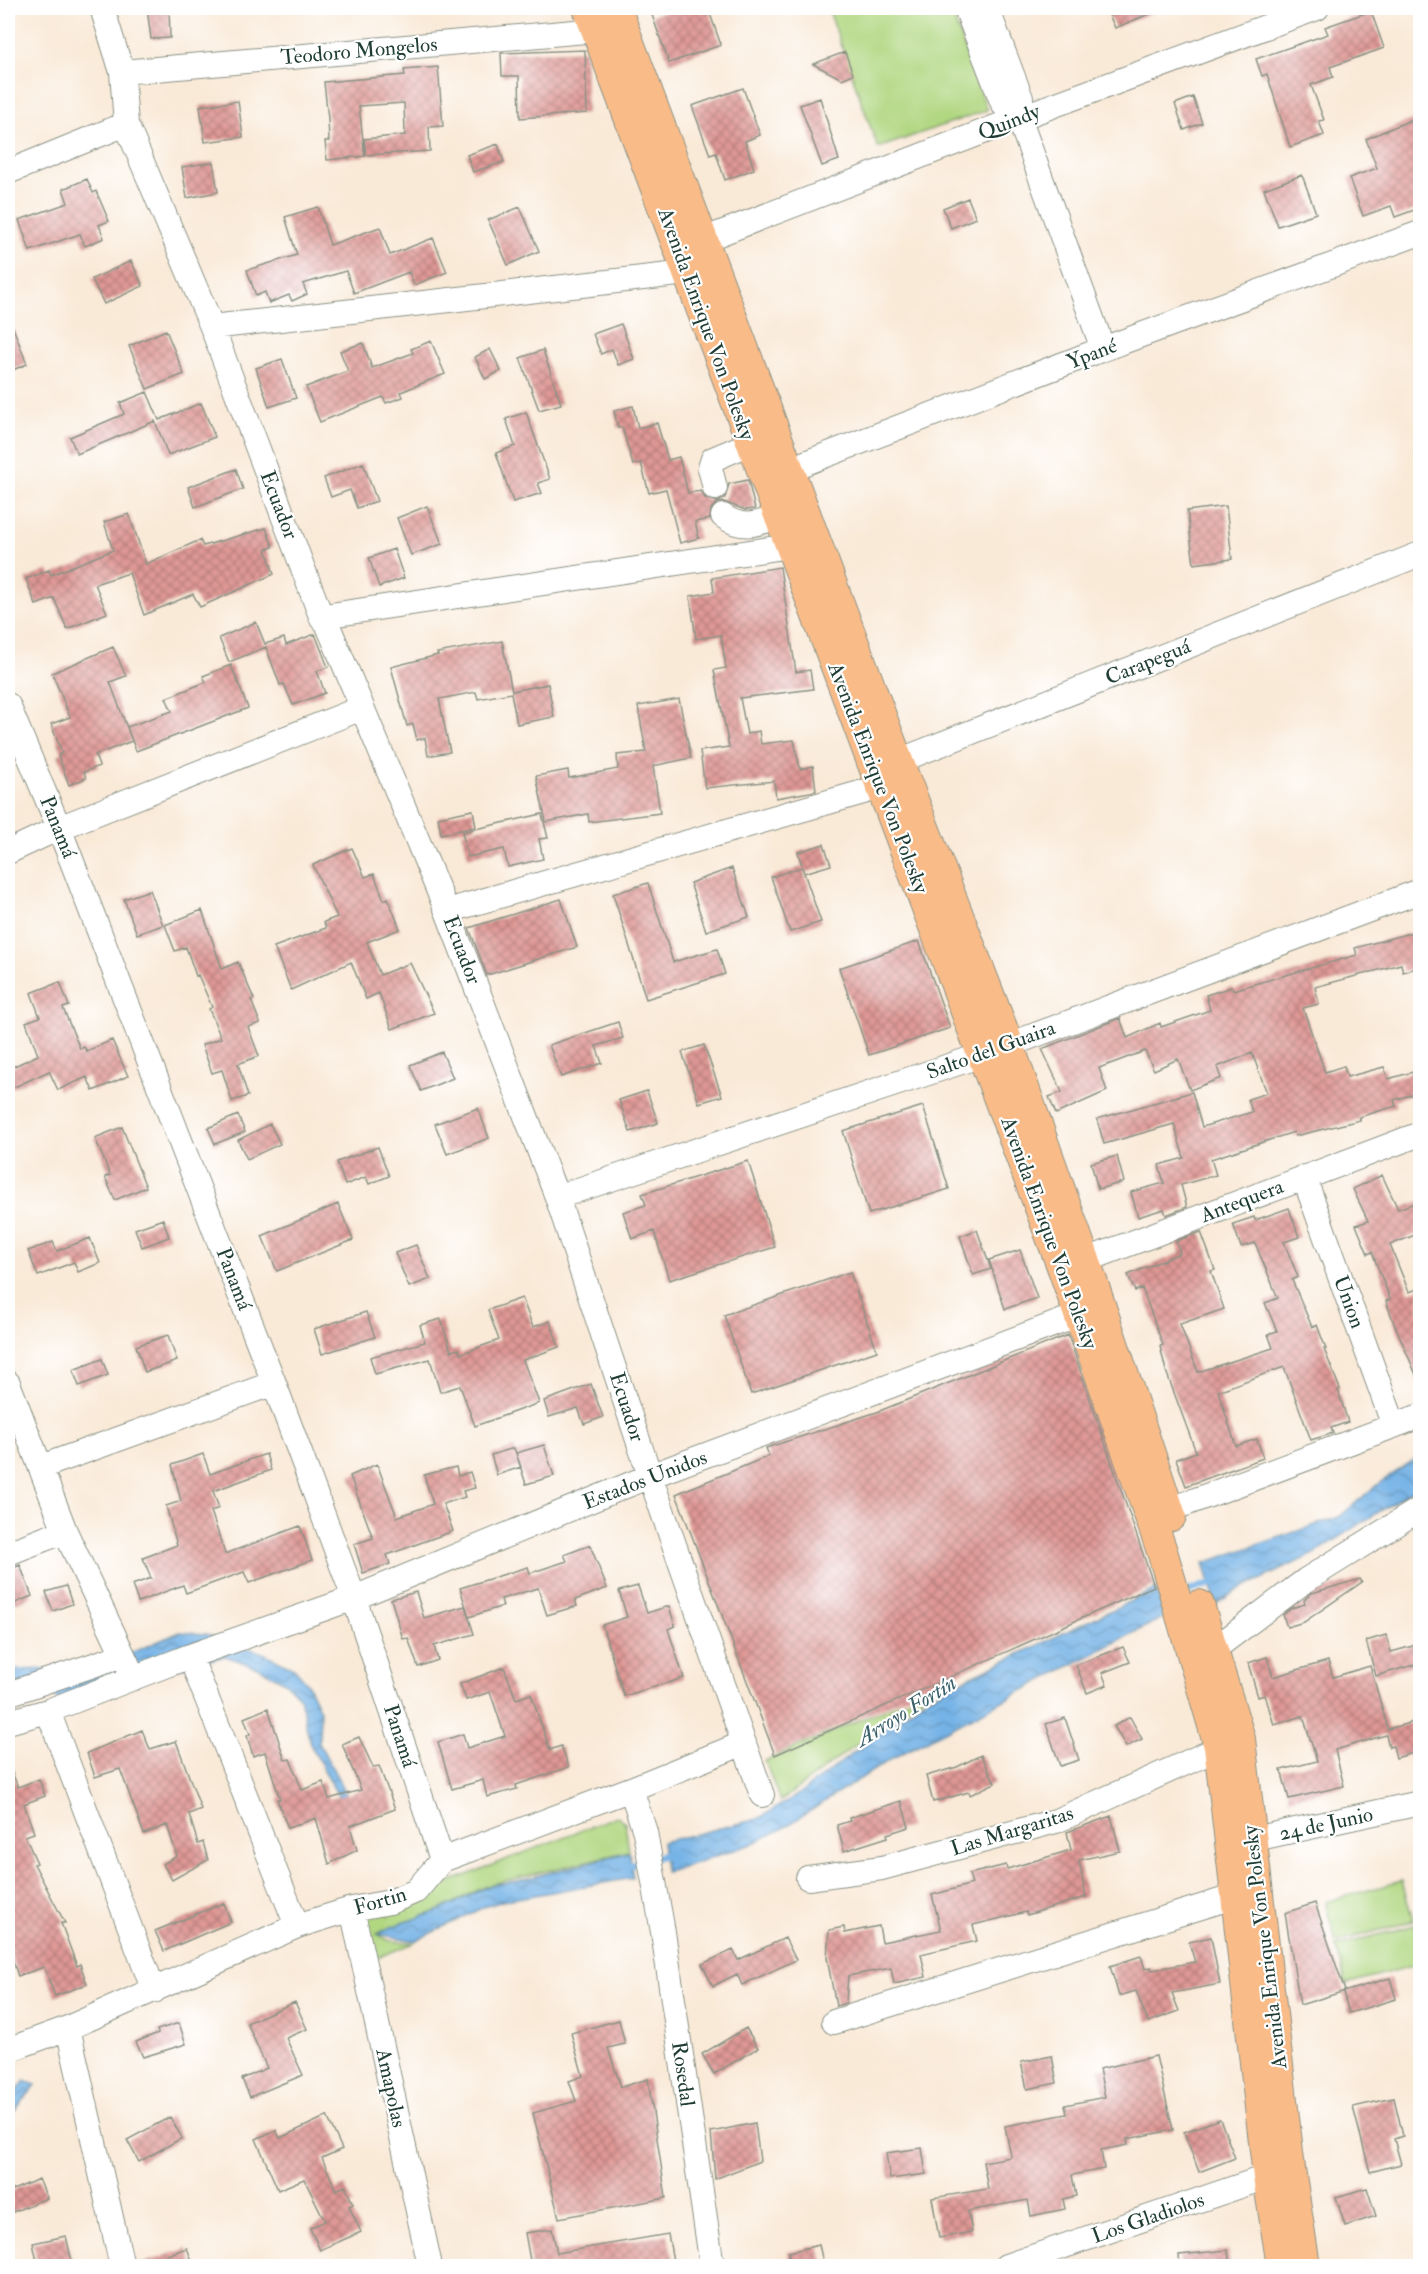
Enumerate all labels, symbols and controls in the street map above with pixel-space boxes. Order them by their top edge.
street label: Teodoro Mongelos [280,31,438,71]
street label: Quindy [974,98,1045,146]
street label: Avenida Enrique Von Polesky [651,203,761,445]
street label: Ypané [1063,332,1121,376]
street label: Ecuador [254,467,304,543]
street label: Carapeguá [1101,633,1195,691]
street label: Avenida Enrique Von Polesky [821,658,935,898]
street label: Panamá [33,792,83,862]
street label: Ecuador [437,912,487,988]
street label: Salto del Guaira [923,1014,1059,1086]
street label: Avenida Enrique Von Polesky [994,1112,1104,1354]
street label: Antequera [1196,1173,1288,1229]
street label: Panamá [210,1244,258,1314]
street label: Union [1327,1272,1371,1332]
street label: Ecuador [603,1369,651,1445]
street label: Estados Unidos [579,1444,711,1516]
water label: Arroyo Fortín [849,1669,962,1754]
street label: Panamá [377,1701,423,1771]
street label: Las Margaritas [947,1800,1077,1862]
street label: 24 de Junio [1277,1801,1375,1847]
street label: Avenida Enrique Von Polesky [1237,1823,1293,2071]
street label: Fortin [350,1881,410,1921]
street label: Rosedal [665,2040,701,2109]
street label: Amapolas [369,2045,413,2130]
street label: Los Gladiolos [1088,2186,1208,2250]

